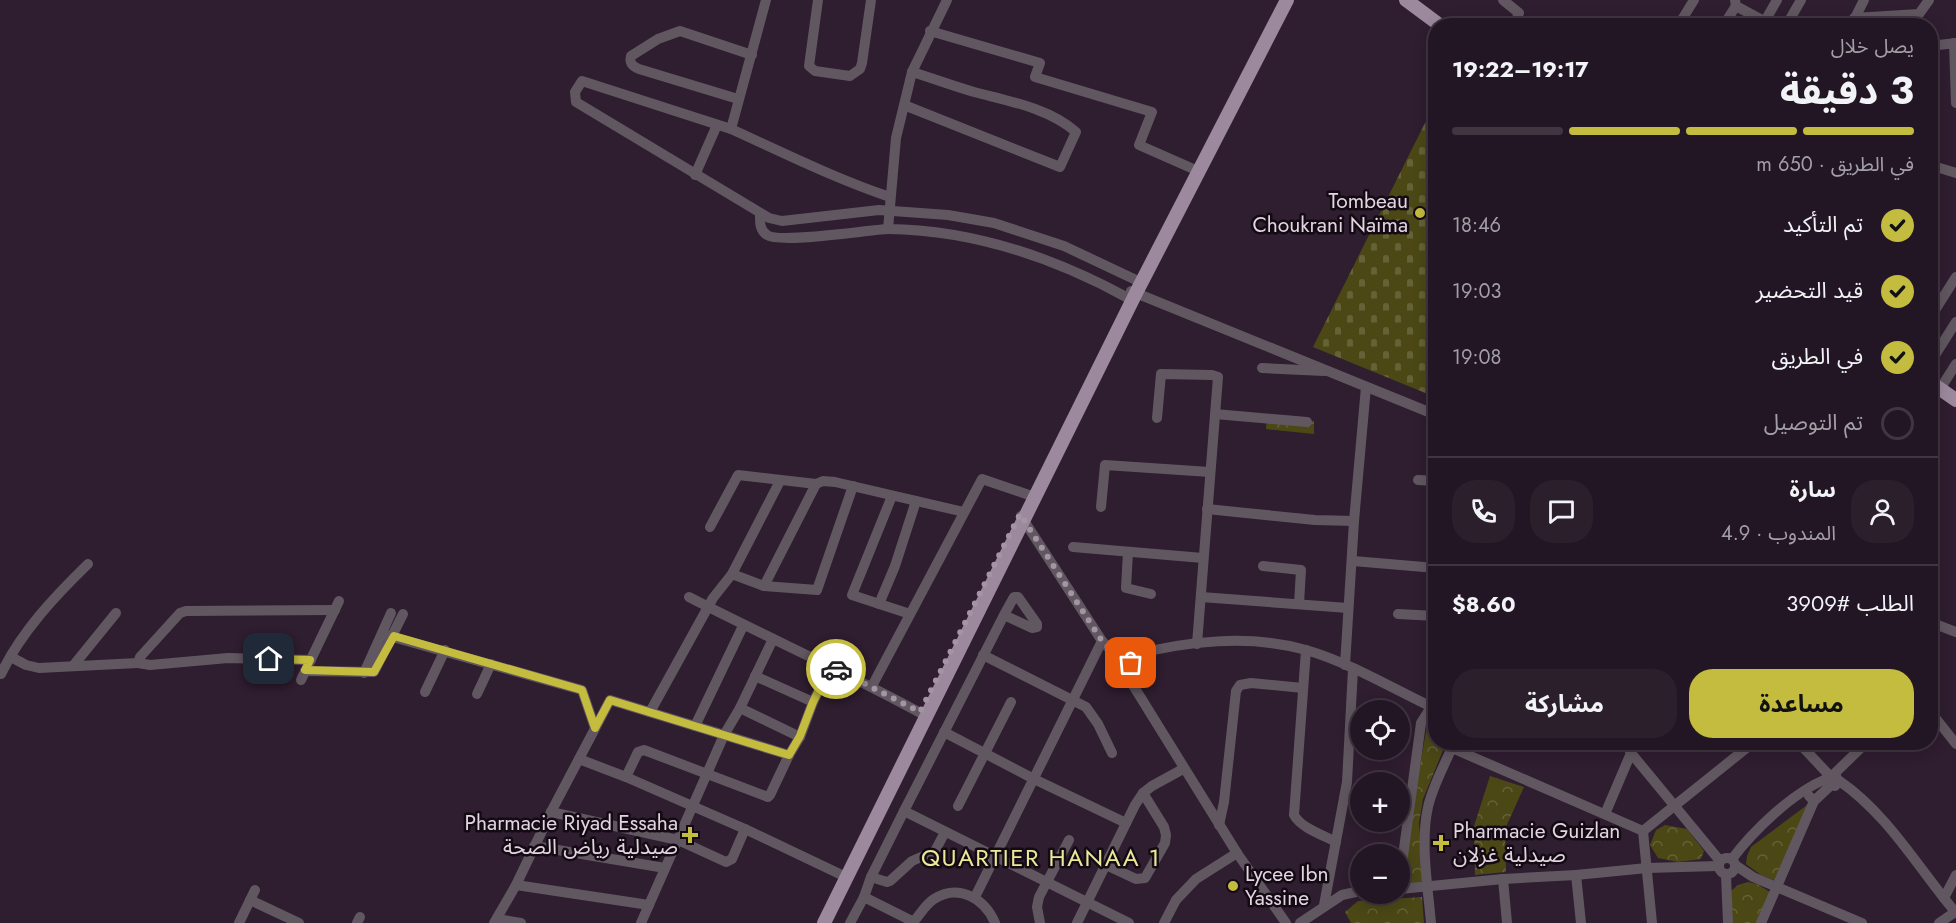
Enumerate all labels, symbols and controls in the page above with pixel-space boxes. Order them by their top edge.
text: يصل خلال [1831,32,1914,61]
text: 19:17–19:22 [1452,53,1589,85]
text: 3 دقيقة [1780,62,1914,119]
text: في الطريق · 650 m [1756,150,1914,179]
place label: Tombeau Choukrani Naïma [1252,186,1408,240]
marker: Tombeau Choukrani Naïma [1413,206,1427,220]
text: تم التأكيد [1783,208,1863,240]
icon: check [1881,209,1914,242]
text: 18:46 [1452,211,1501,240]
text: قيد التحضير [1756,274,1863,306]
icon: check [1881,275,1914,308]
text: 19:03 [1452,277,1501,306]
text: في الطريق [1771,340,1863,372]
icon: check [1881,341,1914,374]
text: 19:08 [1452,343,1501,372]
text: تم التوصيل [1764,406,1863,438]
text: سارة [1790,473,1836,505]
button: phone [1452,480,1515,543]
button: chat [1530,480,1593,543]
button: person [1851,480,1914,543]
text: المندوب · 4.9 [1721,519,1836,548]
text: الطلب #3909 [1786,587,1914,619]
text: $8.60 [1452,588,1516,620]
pin [243,633,294,684]
pin [1105,637,1156,688]
courier [806,639,866,699]
icon: home [252,642,285,675]
icon: bag [1114,646,1147,679]
icon: car [820,653,853,686]
button: مشاركة [1452,669,1677,738]
button: مساعدة [1689,669,1914,738]
map controls [1350,700,1410,904]
button: locate [1350,700,1410,760]
button: + [1350,772,1410,832]
place label: Pharmacie Riyad Essaha صيدلية رياض الصحة [465,808,678,862]
place label: Pharmacie Guizlan صيدلية غزلان [1453,816,1620,870]
marker: Pharmacie Riyad Essaha صيدلية رياض الصحة [683,828,697,842]
marker: Pharmacie Guizlan صيدلية غزلان [1434,836,1448,850]
district label: QUARTIER HANAA 1 [921,840,1161,875]
button: − [1350,844,1410,904]
place label: Lycee Ibn Yassine [1245,859,1328,913]
marker: Lycee Ibn Yassine [1226,879,1240,893]

